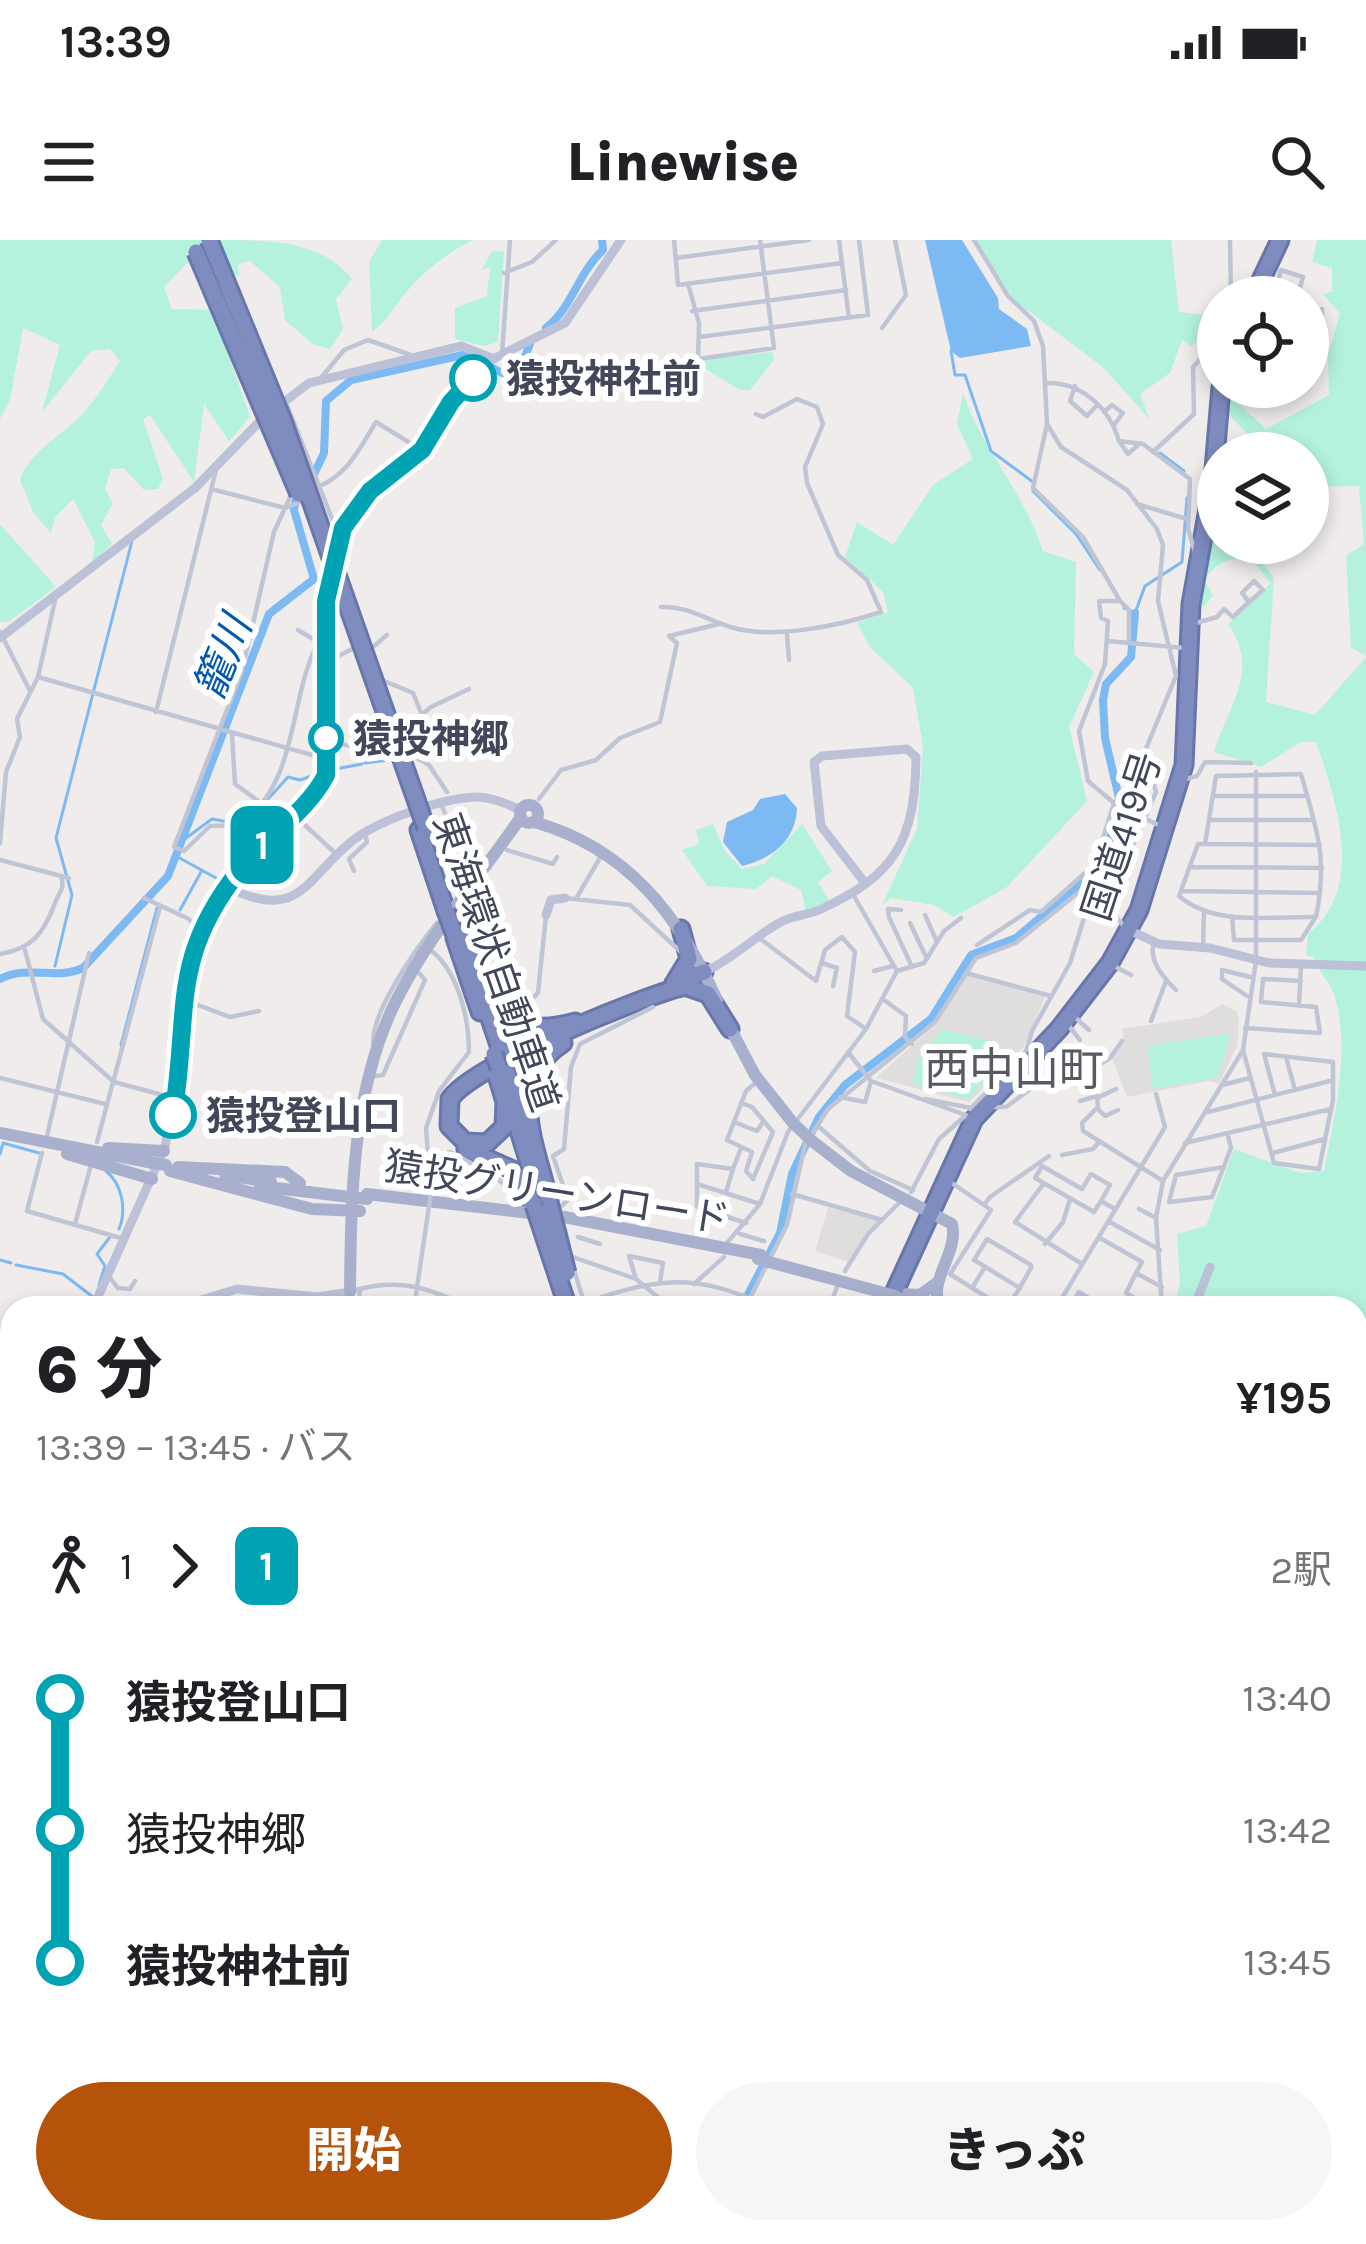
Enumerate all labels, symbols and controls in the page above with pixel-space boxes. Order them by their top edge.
text: 13:39 [60,16,172,68]
icon: menu [36,129,102,195]
icon: search [1264,129,1330,195]
text: Linewise [567,130,799,194]
map controls [1197,276,1329,564]
button: locate [1197,276,1329,408]
marker: 猿投神社前 [451,356,495,400]
place label: 猿投神社前 [506,356,701,402]
button: layers [1197,432,1329,564]
water label: 籠川 [184,605,263,706]
place label: 猿投神郷 [353,716,509,762]
marker: 猿投神郷 [310,722,342,754]
street label: 国道419号 [1073,746,1171,926]
line badge: 1 [223,806,301,884]
street label: 東海環状自動車道 [424,807,569,1117]
text: 1 [255,820,269,870]
district label: 西中山町 [924,1044,1104,1096]
marker: 猿投登山口 [151,1093,195,1137]
place label: 猿投登山口 [206,1093,401,1139]
street label: 猿投グリーンロード [381,1143,733,1243]
text: 6 分 [36,1331,162,1409]
text: ¥195 [1236,1372,1332,1424]
text: 13:39 – 13:45 · バス [36,1424,356,1470]
icon: walk [36,1533,102,1599]
icon: forward [151,1533,217,1599]
text: 1 [259,1541,274,1591]
text: 1 [120,1543,133,1589]
text: 2駅 [1270,1547,1332,1593]
text: 13:40 [1242,1675,1332,1721]
text: 猿投登山口 [126,1677,351,1729]
text: 13:42 [1243,1807,1332,1853]
text: 猿投神郷 [126,1809,306,1861]
text: 13:45 [1243,1939,1332,1985]
text: 猿投神社前 [126,1941,351,1993]
button: 開始 [36,2082,672,2220]
button: きっぷ [696,2082,1332,2220]

